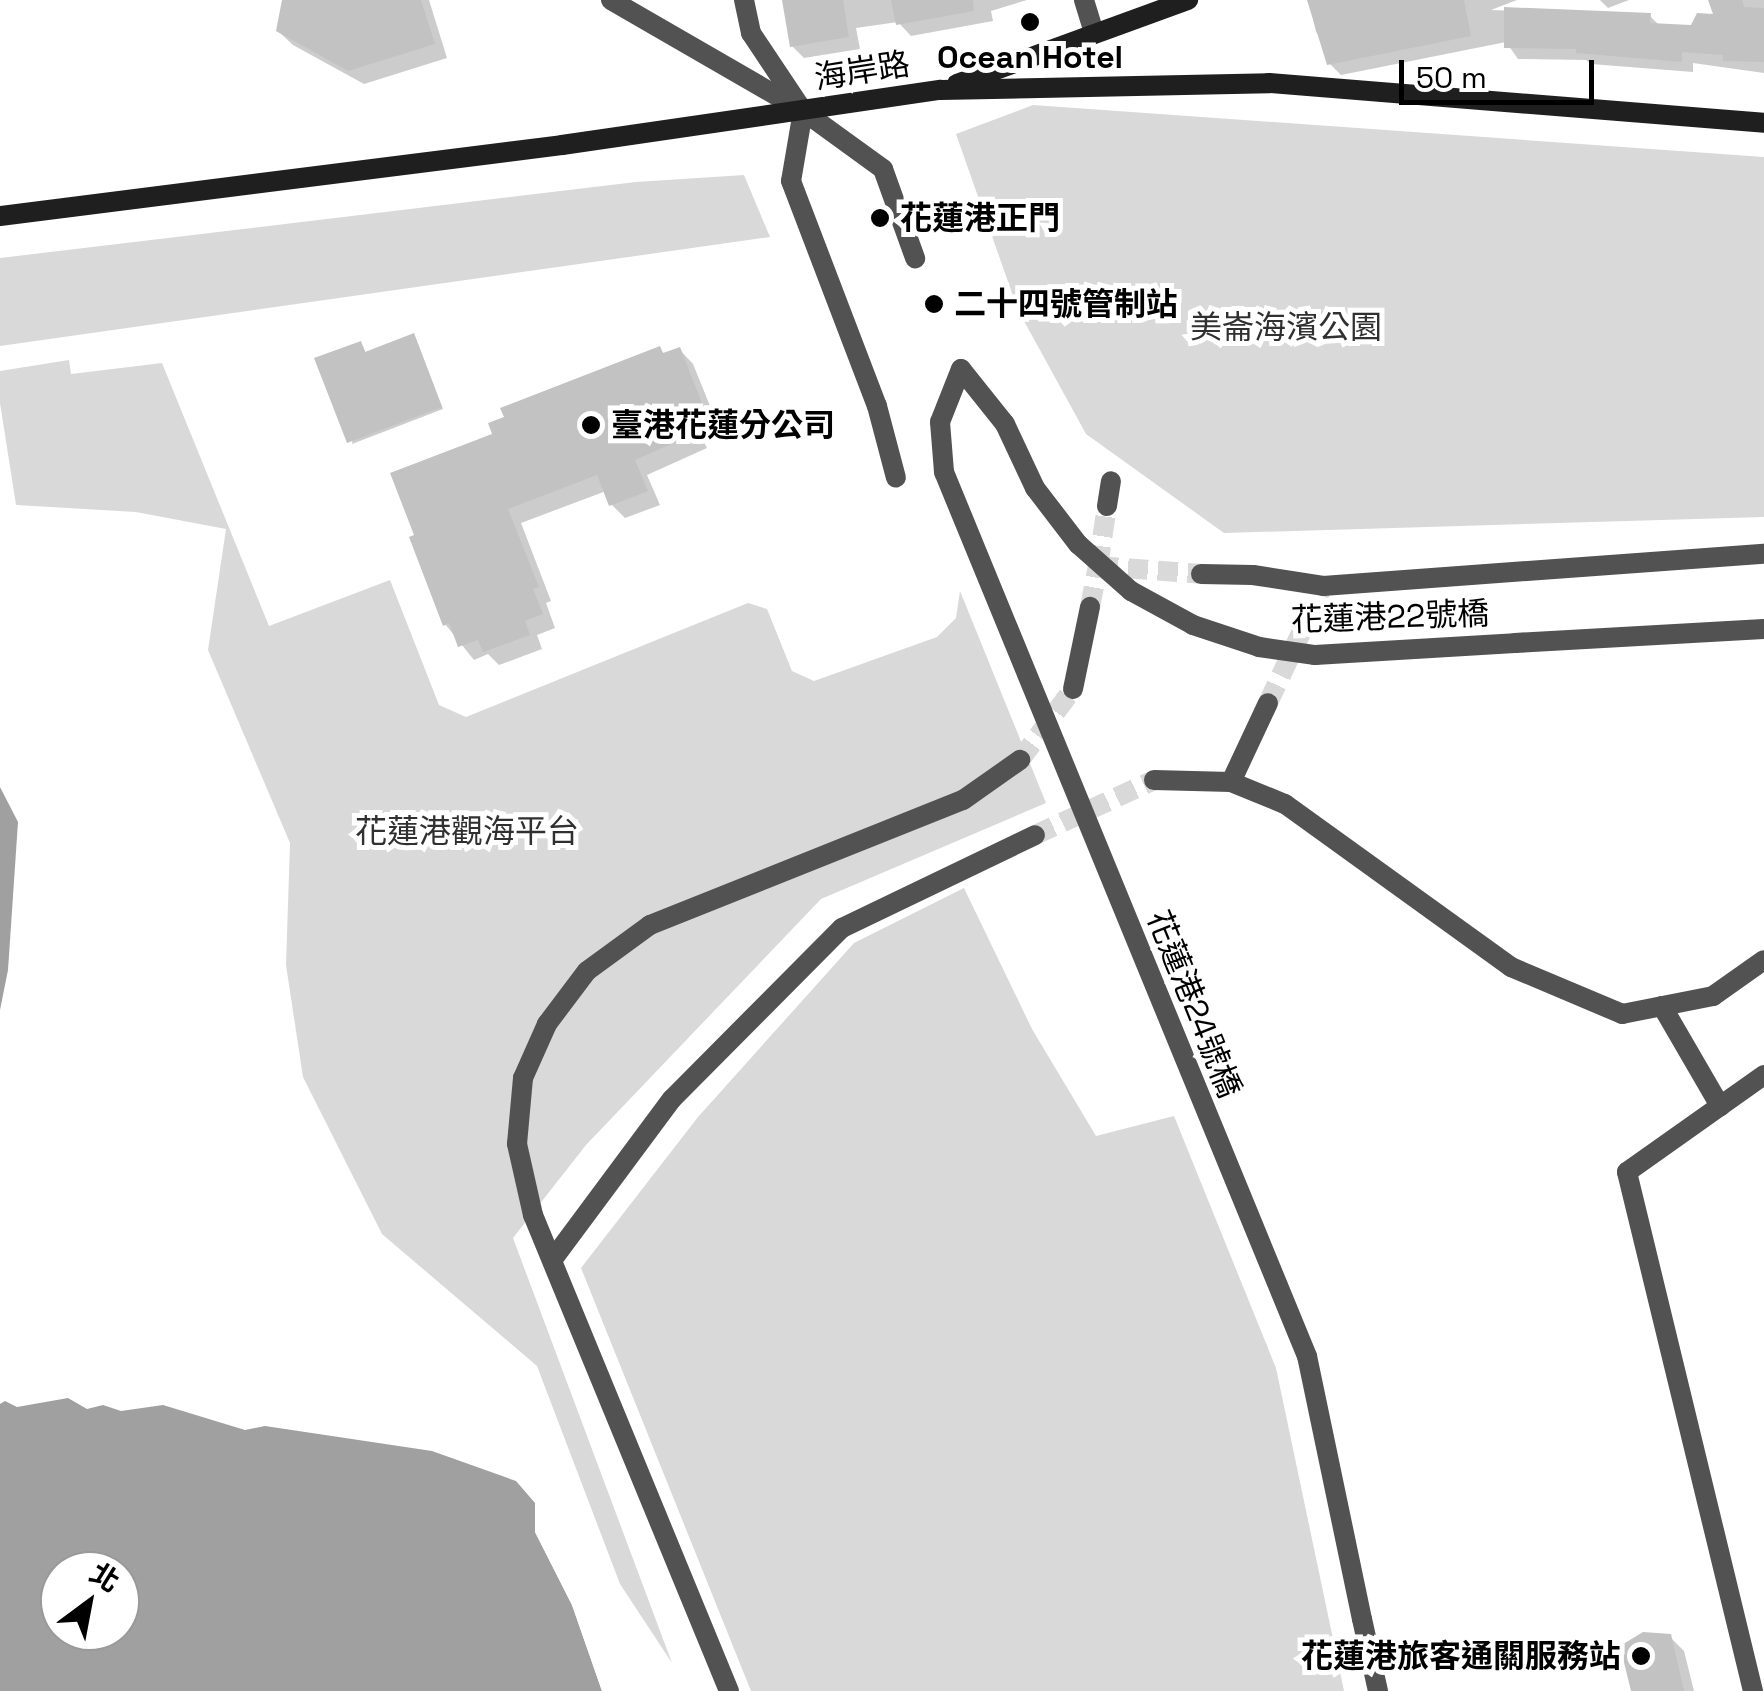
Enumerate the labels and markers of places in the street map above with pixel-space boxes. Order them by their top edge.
marker: Ocean Hotel [1019,11,1041,33]
place label: Ocean Hotel [937,38,1123,76]
place label: 花蓮港正門 [900,199,1060,237]
marker: 花蓮港正門 [869,207,891,229]
place label: 二十四號管制站 [954,285,1178,323]
marker: 二十四號管制站 [923,293,945,315]
place label: 臺港花蓮分公司 [611,406,835,444]
marker: 臺港花蓮分公司 [580,414,602,436]
place label: 花蓮港旅客通關服務站 [1301,1637,1621,1675]
marker: 花蓮港旅客通關服務站 [1630,1645,1652,1667]

